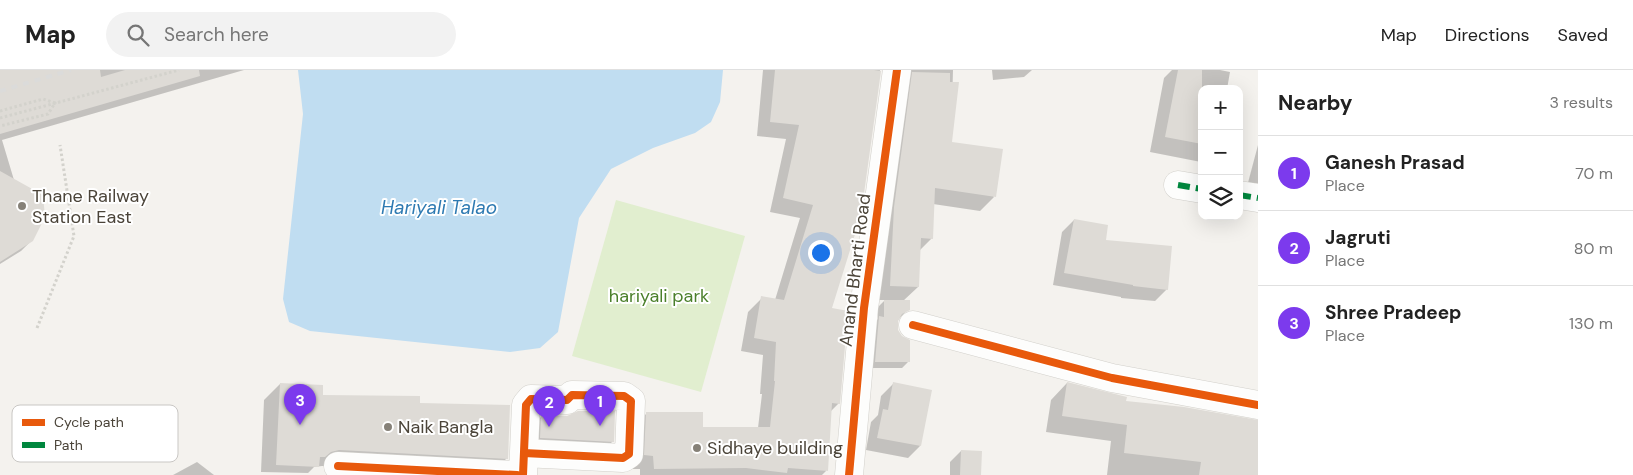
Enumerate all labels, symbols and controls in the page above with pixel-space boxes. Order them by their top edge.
search box [106,12,456,57]
text: Map [25,19,76,50]
icon: search [124,21,152,49]
text: Search here [164,22,269,47]
text: Map [1381,23,1417,47]
text: Directions [1445,23,1530,47]
text: Saved [1558,23,1608,47]
map controls [1198,85,1243,220]
button: + [1198,85,1243,130]
text: Nearby [1278,89,1352,117]
text: 3 results [1550,92,1613,113]
button: − [1198,130,1243,175]
text: Ganesh Prasad [1325,150,1465,175]
text: 1 [1291,163,1297,184]
text: 70 m [1575,163,1613,184]
button: layers [1198,175,1243,220]
text: Place [1325,175,1365,196]
place label: Thane Railway Station East [32,184,149,229]
street label: Anand Bharti Road [834,192,876,348]
water label: Hariyali Talao [381,195,497,220]
marker: Thane Railway Station East [16,200,28,212]
text: Jagruti [1325,225,1391,250]
text: 2 [1289,238,1299,259]
text: 80 m [1574,238,1613,259]
your location [808,240,834,266]
text: Place [1325,250,1365,271]
park label: hariyali park [609,284,709,308]
text: Shree Pradeep [1325,300,1462,325]
text: 3 [1289,313,1299,334]
text: 130 m [1569,313,1613,334]
text: Place [1325,325,1365,346]
pin: 3 [284,384,316,425]
pin: 1 [584,385,616,426]
pin: 2 [533,386,565,427]
legend [12,405,178,462]
text: Cycle path [54,413,124,431]
place label: Naik Bangla [398,415,493,439]
marker: Naik Bangla [382,421,394,433]
text: Path [54,436,83,454]
place label: Sidhaye building [707,436,843,460]
marker: Sidhaye building [691,442,703,454]

